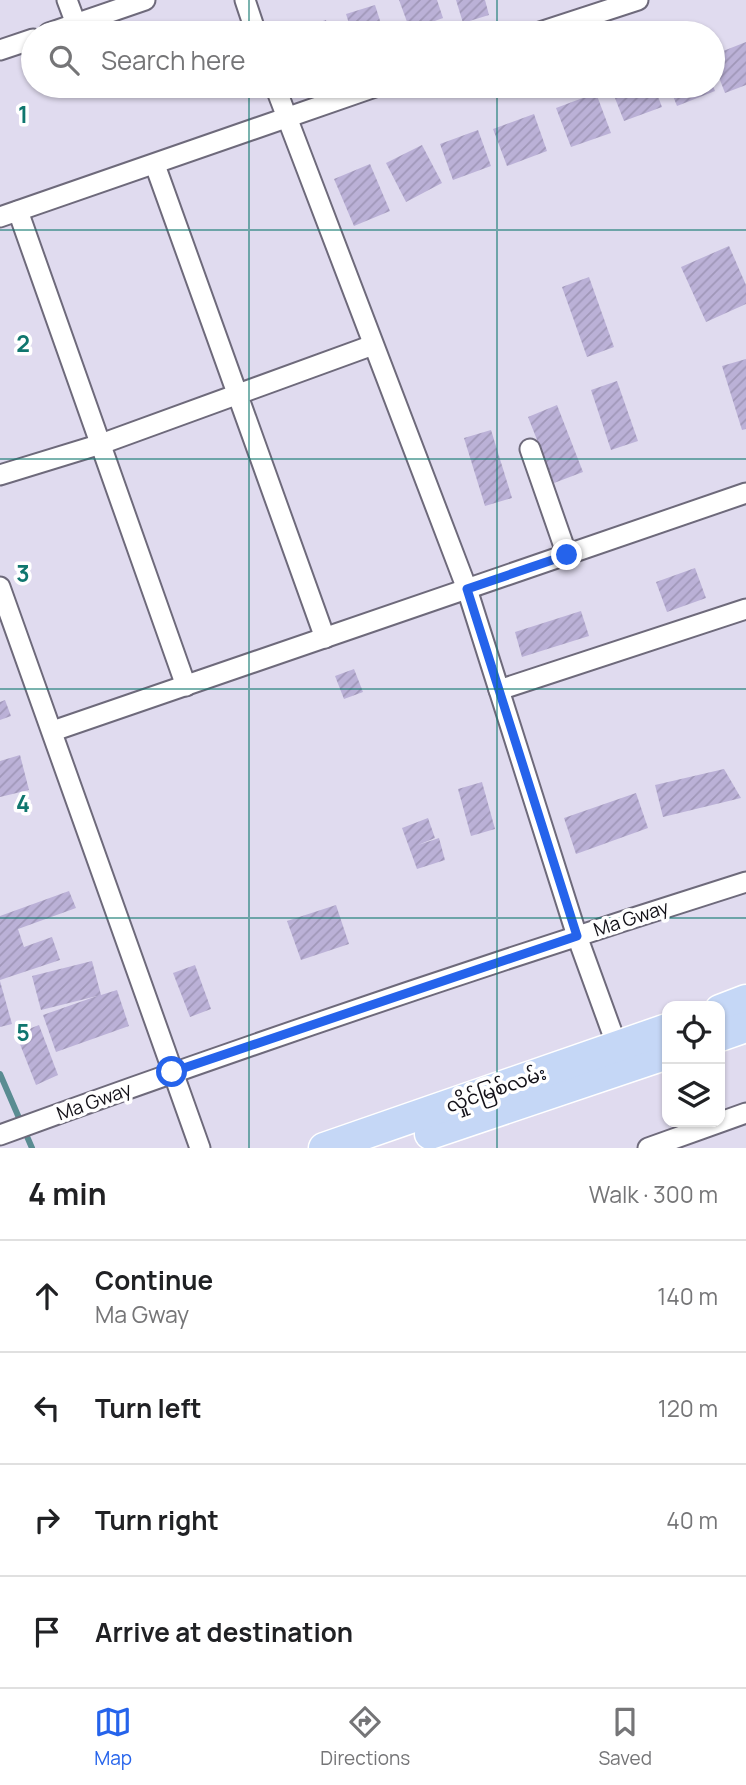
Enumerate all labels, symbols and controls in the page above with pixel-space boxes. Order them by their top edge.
search box [21,21,725,98]
icon: search [45,41,83,79]
text: Search here [101,42,246,78]
text: 1 [18,98,28,130]
text: 2 [16,327,30,359]
route end [551,539,582,570]
text: 3 [16,557,30,589]
text: 4 [16,787,30,819]
street label: Ma Gway [590,894,672,942]
map controls [662,1001,725,1127]
button: locate [662,1001,725,1064]
text: 5 [16,1016,30,1048]
route start [156,1056,187,1087]
street label: လှိုင်မြစ်လမ်း [442,1059,551,1121]
button: layers [662,1064,725,1127]
street label: Ma Gway [53,1075,135,1127]
text: 4 min [28,1173,106,1214]
text: Walk · 300 m [589,1178,718,1210]
text: Continue [95,1262,213,1298]
icon: ahead [28,1277,66,1315]
text: 140 m [657,1280,718,1312]
text: Ma Gway [95,1298,189,1330]
icon: left [28,1389,66,1427]
text: Turn left [95,1390,202,1426]
text: 120 m [658,1392,718,1424]
icon: right [28,1501,66,1539]
text: Turn right [95,1502,219,1538]
text: 40 m [666,1504,718,1536]
icon: arrive [28,1613,66,1651]
text: Arrive at destination [95,1614,353,1650]
tab: Map [94,1703,132,1771]
tab: Directions [320,1703,410,1771]
tab: Saved [598,1703,652,1771]

